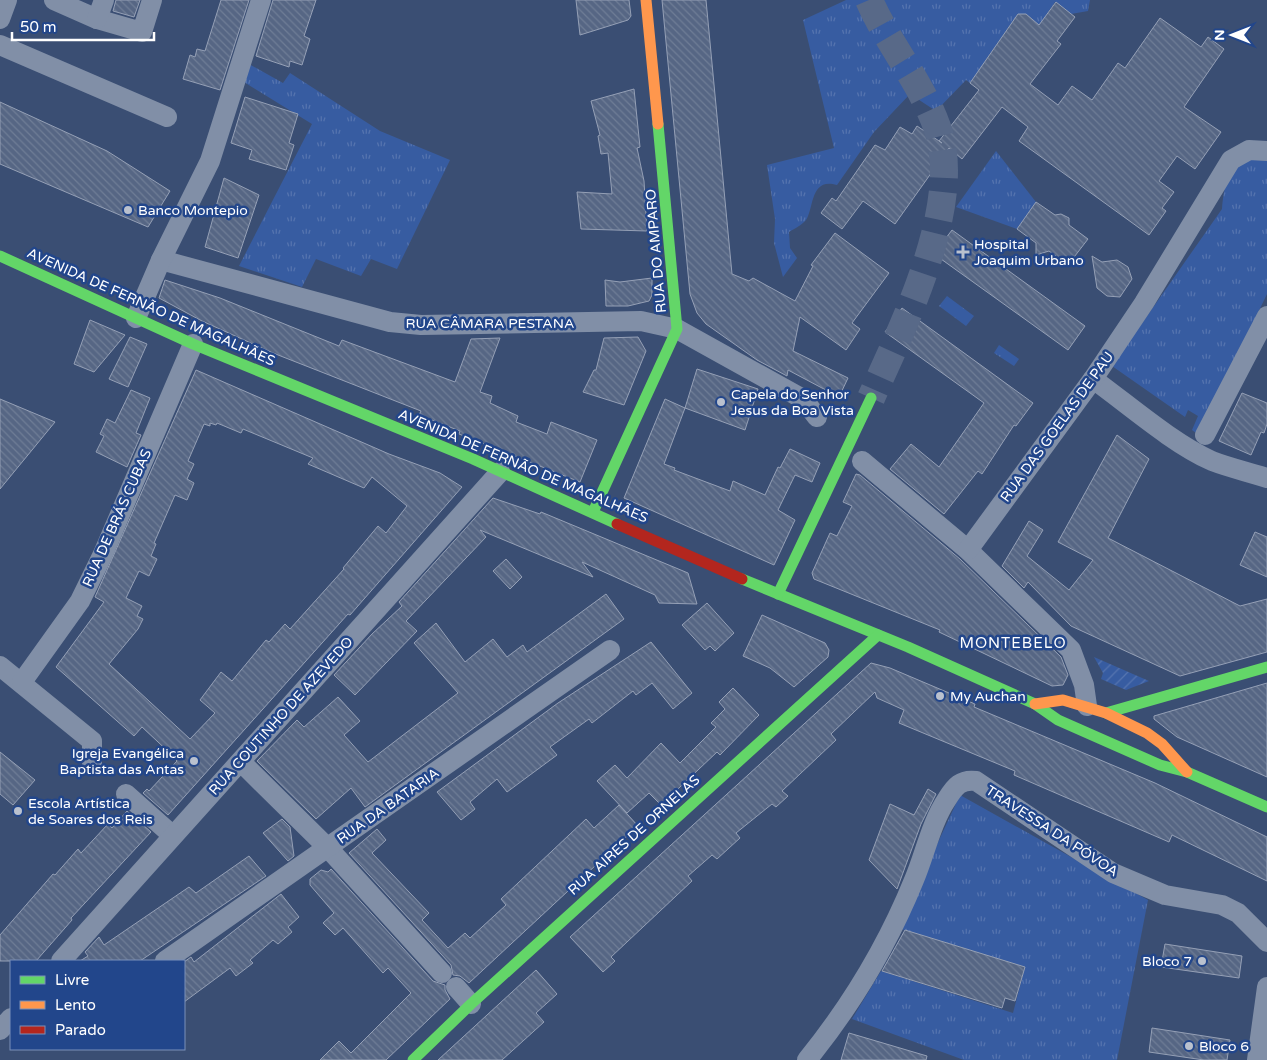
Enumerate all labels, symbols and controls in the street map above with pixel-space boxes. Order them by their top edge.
scale bar [12,10,155,42]
north arrow [1207,10,1257,60]
text: 50 m [20,18,57,36]
text: N [1211,29,1228,41]
street label: RUA DO AMPARO [642,188,670,314]
place label: Banco Montepio [138,202,248,219]
marker: Banco Montepio [122,204,134,216]
place label: Hospital Joaquim Urbano [974,236,1084,269]
street label: AVENIDA DE FERNÃO DE MAGALHÃES [24,244,278,370]
marker: Hospital Joaquim Urbano [956,245,970,259]
street label: RUA CÂMARA PESTANA [406,315,574,332]
street label: RUA DAS GOELAS DE PAU [997,349,1117,505]
place label: Capela do Senhor Jesus da Boa Vista [731,386,854,419]
marker: Capela do Senhor Jesus da Boa Vista [715,396,727,408]
street label: AVENIDA DE FERNÃO DE MAGALHÃES [396,406,651,527]
street label: RUA DE BRÁS CUBAS [79,446,155,590]
street label: RUA COUTINHO DE AZEVEDO [205,633,357,799]
district label: MONTEBELO [959,634,1067,652]
place label: My Auchan [950,688,1026,705]
marker: My Auchan [934,690,946,702]
place label: Igreja Evangélica Baptista das Antas [60,745,184,778]
marker: Igreja Evangélica Baptista das Antas [188,755,200,767]
street label: RUA DA BATARIA [334,764,442,848]
street label: RUA AIRES DE ORNELAS [565,771,704,899]
street label: TRAVESSA DA PÓVOA [983,782,1121,880]
place label: Escola Artística de Soares dos Reis [28,795,153,828]
marker: Escola Artística de Soares dos Reis [12,805,24,817]
place label: Bloco 7 [1142,953,1192,970]
marker: Bloco 7 [1196,955,1208,967]
legend [10,960,185,1050]
text: Livre [55,971,89,989]
text: Lento [55,996,96,1014]
text: Parado [55,1021,106,1039]
place label: Bloco 6 [1199,1038,1249,1055]
marker: Bloco 6 [1183,1040,1195,1052]

